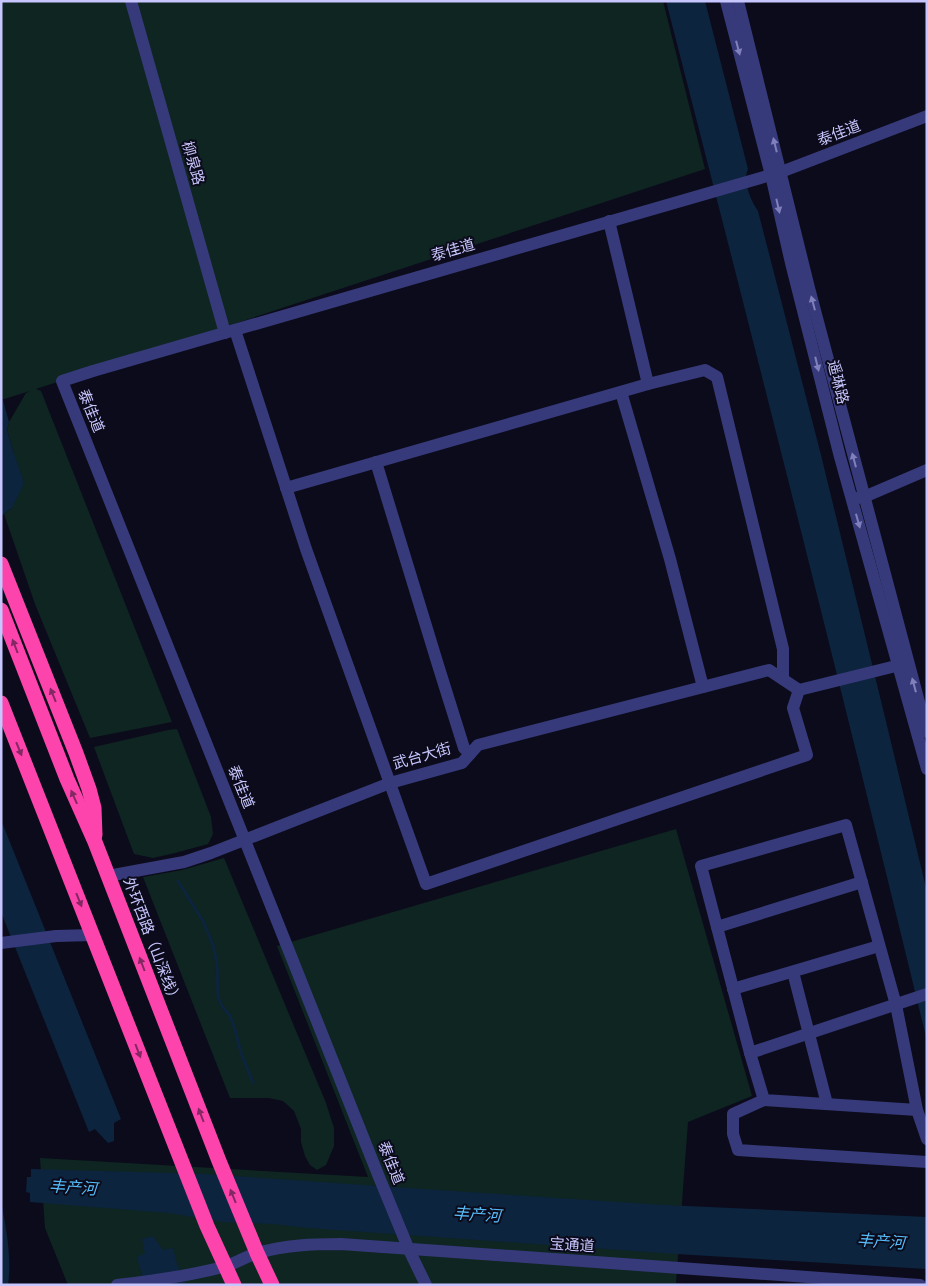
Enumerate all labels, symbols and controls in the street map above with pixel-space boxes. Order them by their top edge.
one-way arrow [734,41,742,56]
street label: 泰佳道 [815,117,864,151]
one-way arrow [770,138,778,153]
street label: 柳泉路 [176,139,207,188]
one-way arrow [774,198,782,213]
street label: 泰佳道 [429,236,478,267]
one-way arrow [809,295,817,310]
one-way arrow [813,356,821,371]
street label: 遥琳路 [822,358,851,407]
street label: 泰佳道 [72,387,107,436]
one-way arrow [850,453,858,468]
one-way arrow [854,513,862,528]
one-way arrow [11,638,19,653]
one-way arrow [910,677,918,692]
one-way arrow [49,687,57,702]
street label: 武台大街 [391,740,454,775]
one-way arrow [15,742,23,757]
street label: 泰佳道 [222,763,257,812]
one-way arrow [70,790,78,804]
street label: 外环西路（山深线） [118,875,184,1008]
one-way arrow [75,893,83,908]
one-way arrow [138,956,146,971]
one-way arrow [135,1044,143,1058]
one-way arrow [197,1107,205,1122]
street label: 泰佳道 [372,1139,407,1188]
water label: 丰产河 [48,1177,100,1201]
one-way arrow [229,1188,236,1203]
water label: 丰产河 [452,1204,504,1228]
water label: 丰产河 [856,1231,908,1255]
street label: 宝通道 [549,1235,595,1258]

